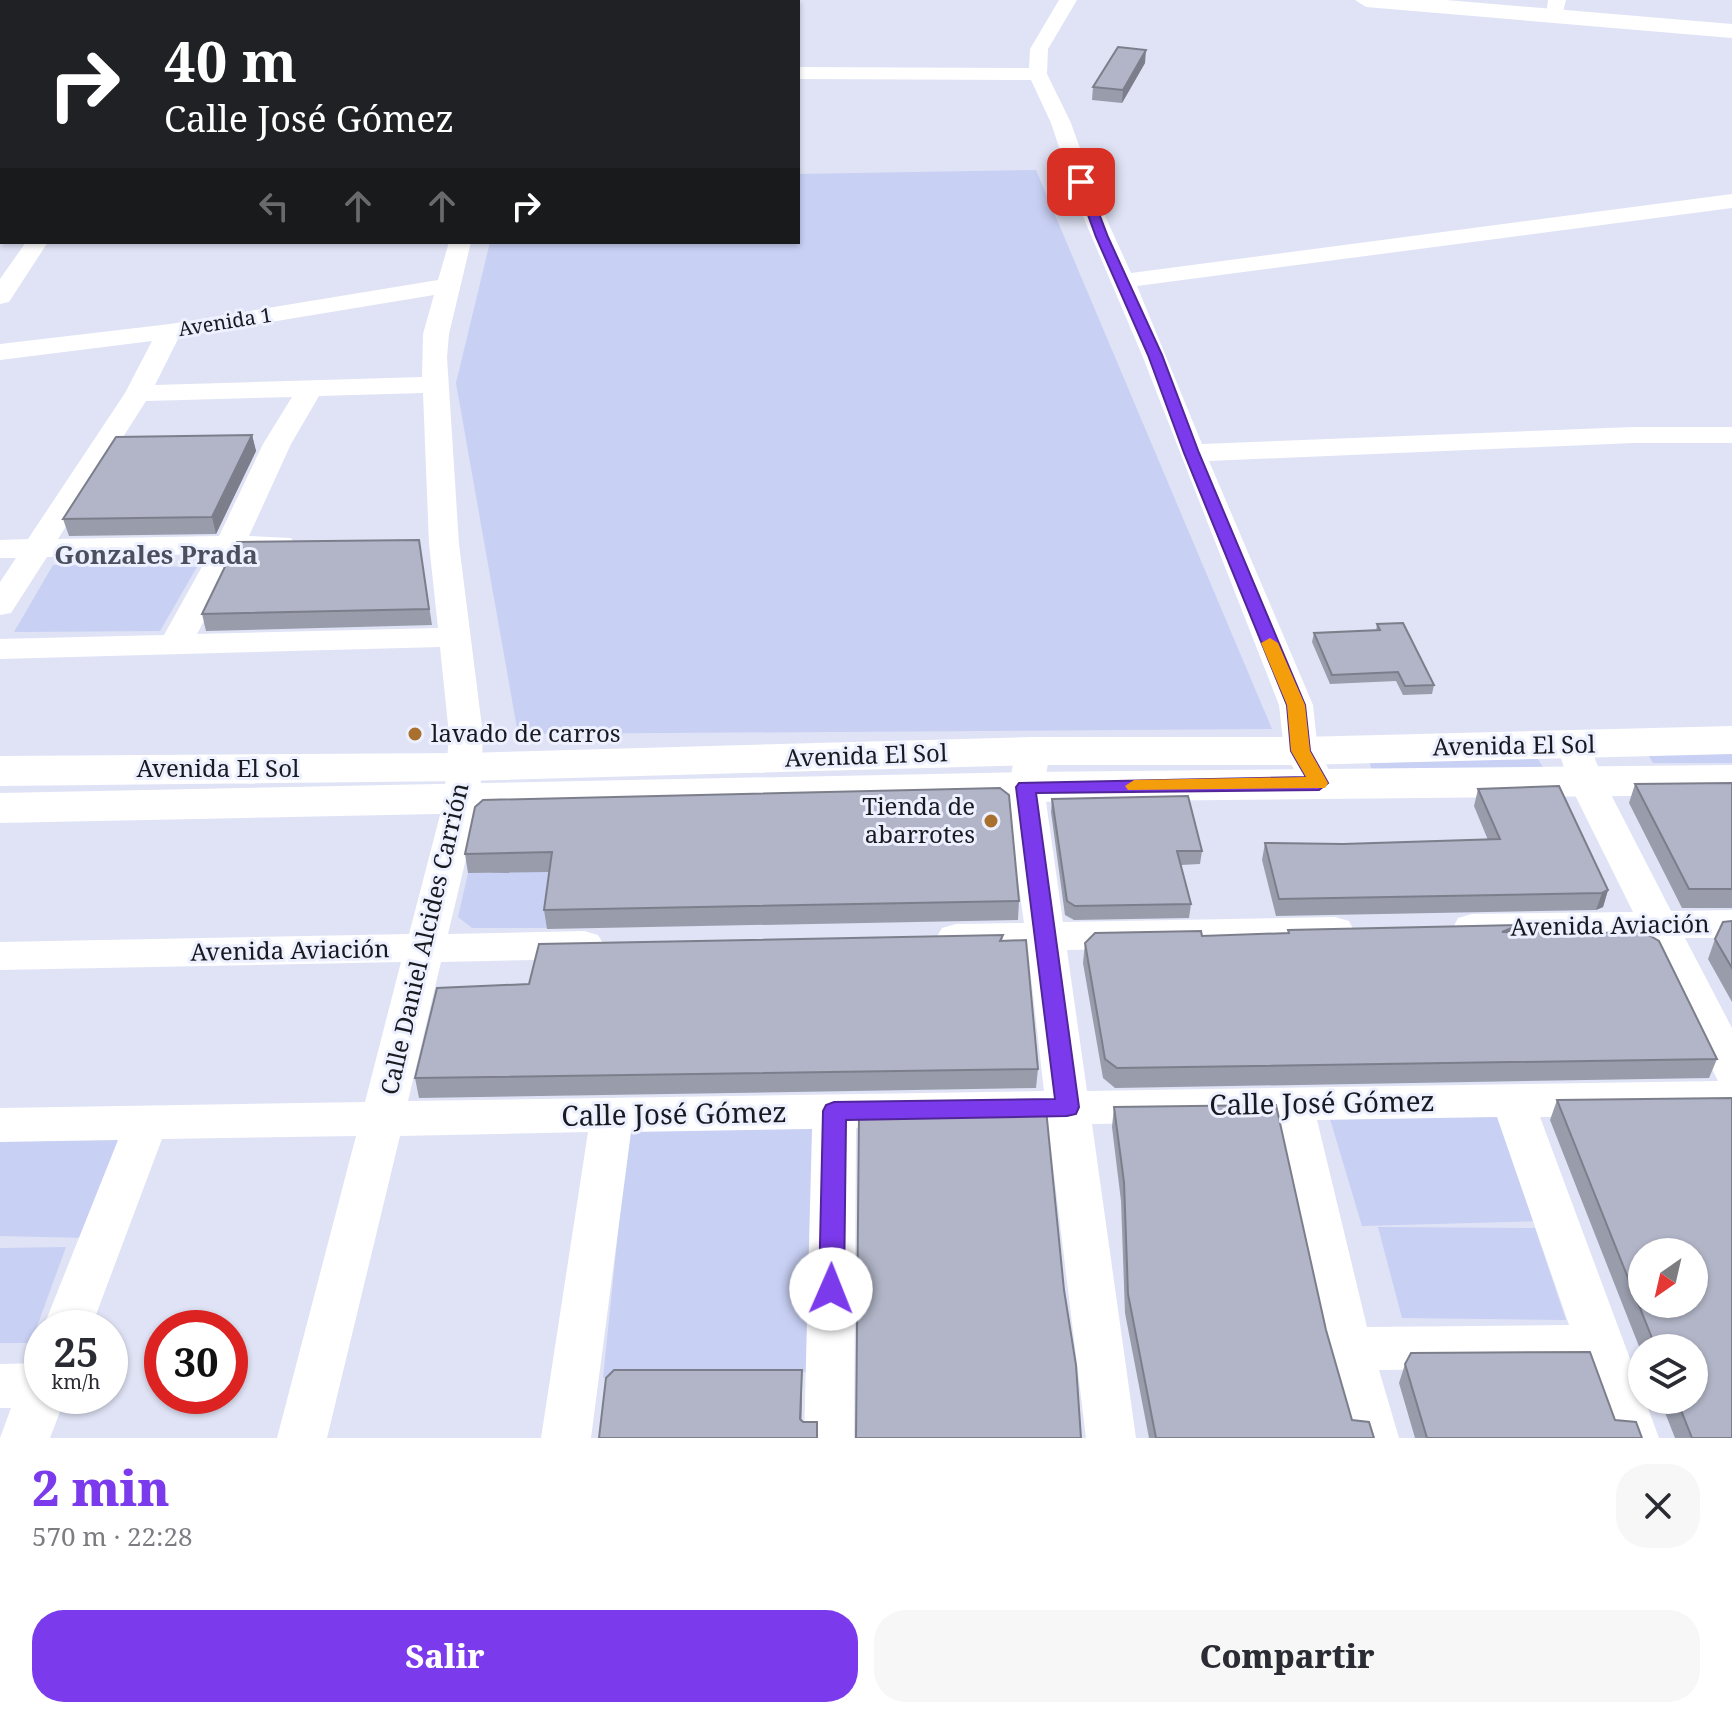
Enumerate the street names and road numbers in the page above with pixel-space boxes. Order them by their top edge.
street label: Avenida 1 [176,301,274,342]
street label: Avenida El Sol [1432,727,1596,762]
street label: Avenida El Sol [784,735,948,774]
street label: Avenida El Sol [137,751,300,784]
street label: Calle Daniel Alcides Carrión [372,779,476,1098]
street label: Avenida Aviación [1510,906,1710,943]
street label: Avenida Aviación [190,931,390,968]
street label: Calle José Gómez [1209,1081,1435,1123]
street label: Calle José Gómez [561,1092,787,1134]

